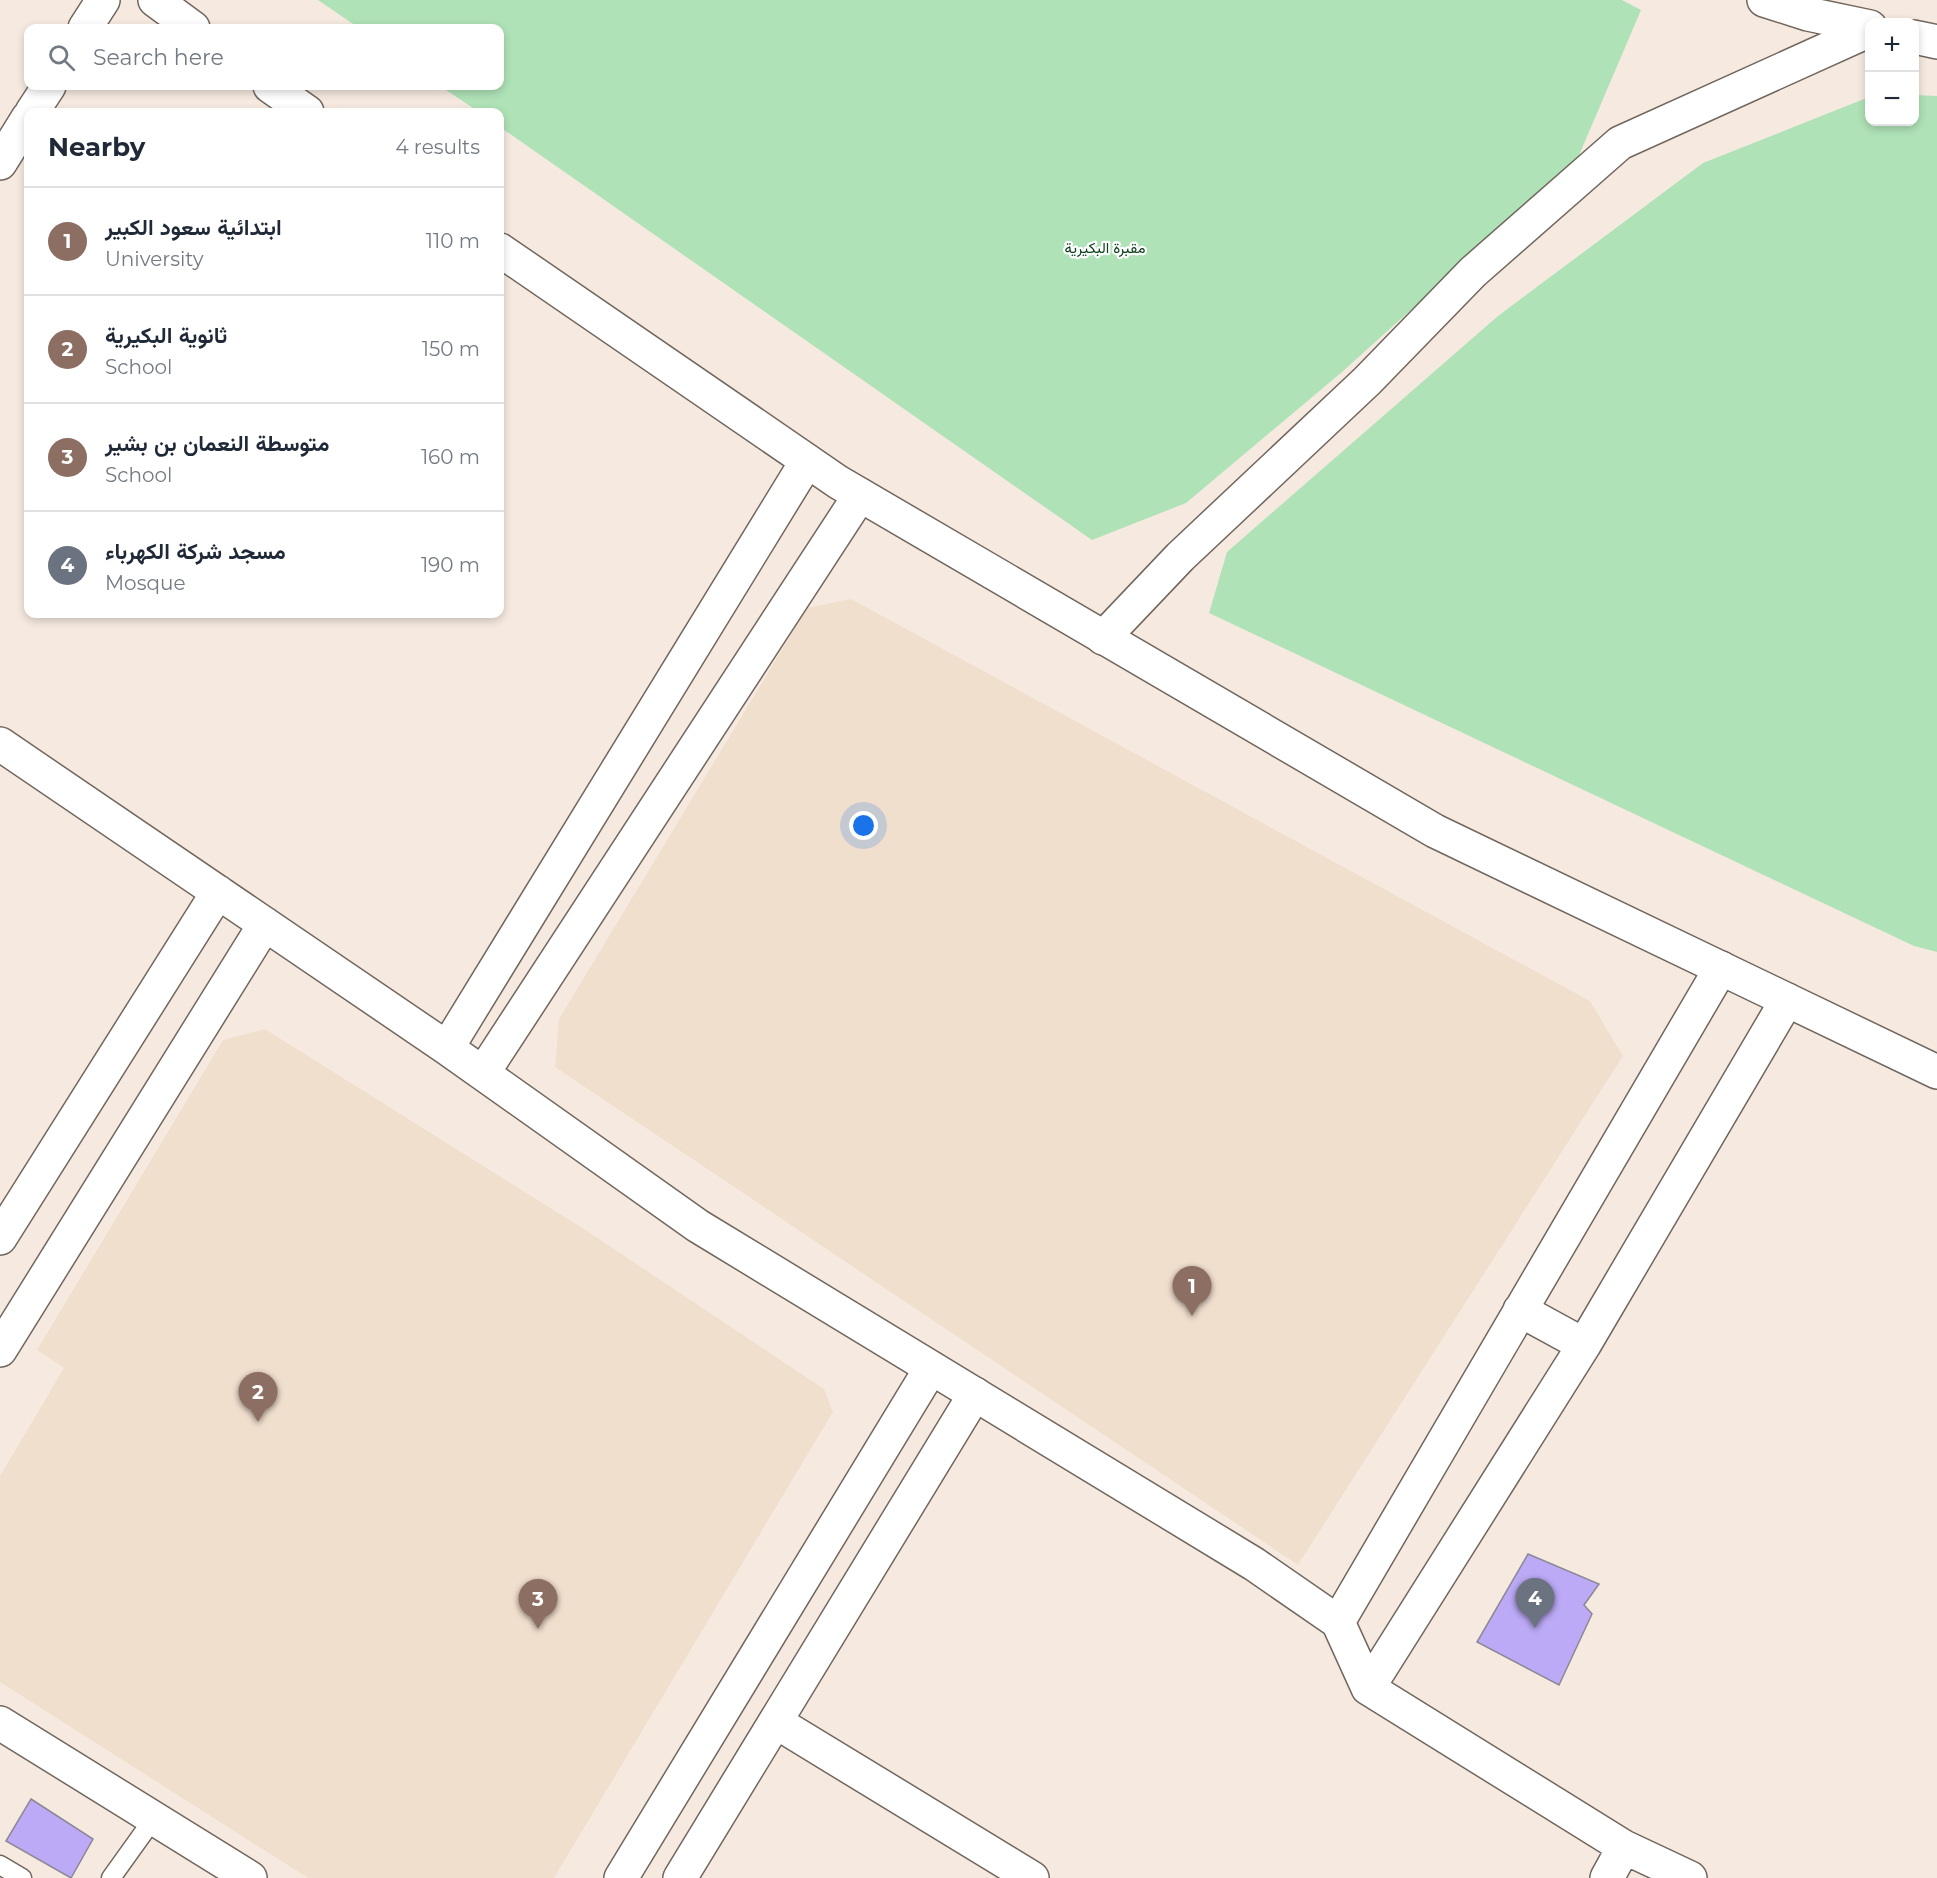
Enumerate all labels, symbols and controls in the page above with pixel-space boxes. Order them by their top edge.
map controls [1865,18,1919,126]
button: + [1865,18,1919,72]
search box [24,24,504,90]
icon: search [45,41,78,74]
text: Search here [93,44,224,71]
button: − [1865,72,1919,126]
text: Nearby [48,131,145,163]
text: 4 results [395,135,480,159]
text: ابتدائية سعود الكبير [105,214,282,241]
text: 1 [64,229,71,253]
text: 110 m [426,229,480,253]
park label: مقبرة البكيرية [1064,238,1146,257]
text: University [105,247,204,271]
text: ثانوية البكيرية [105,322,227,349]
text: 2 [62,337,73,361]
text: 150 m [422,337,480,361]
text: School [105,355,172,379]
text: متوسطة النعمان بن بشير [105,430,329,457]
text: 3 [62,445,73,469]
text: 160 m [421,445,480,469]
text: School [105,463,172,487]
text: مسجد شركة الكهرباء [105,538,286,565]
text: 4 [61,553,74,577]
text: 190 m [421,553,480,577]
text: Mosque [105,571,185,595]
your location [849,811,878,840]
pin: 1 [1172,1266,1212,1316]
pin: 2 [238,1372,278,1422]
pin: 4 [1516,1578,1555,1628]
pin: 3 [518,1580,558,1629]

